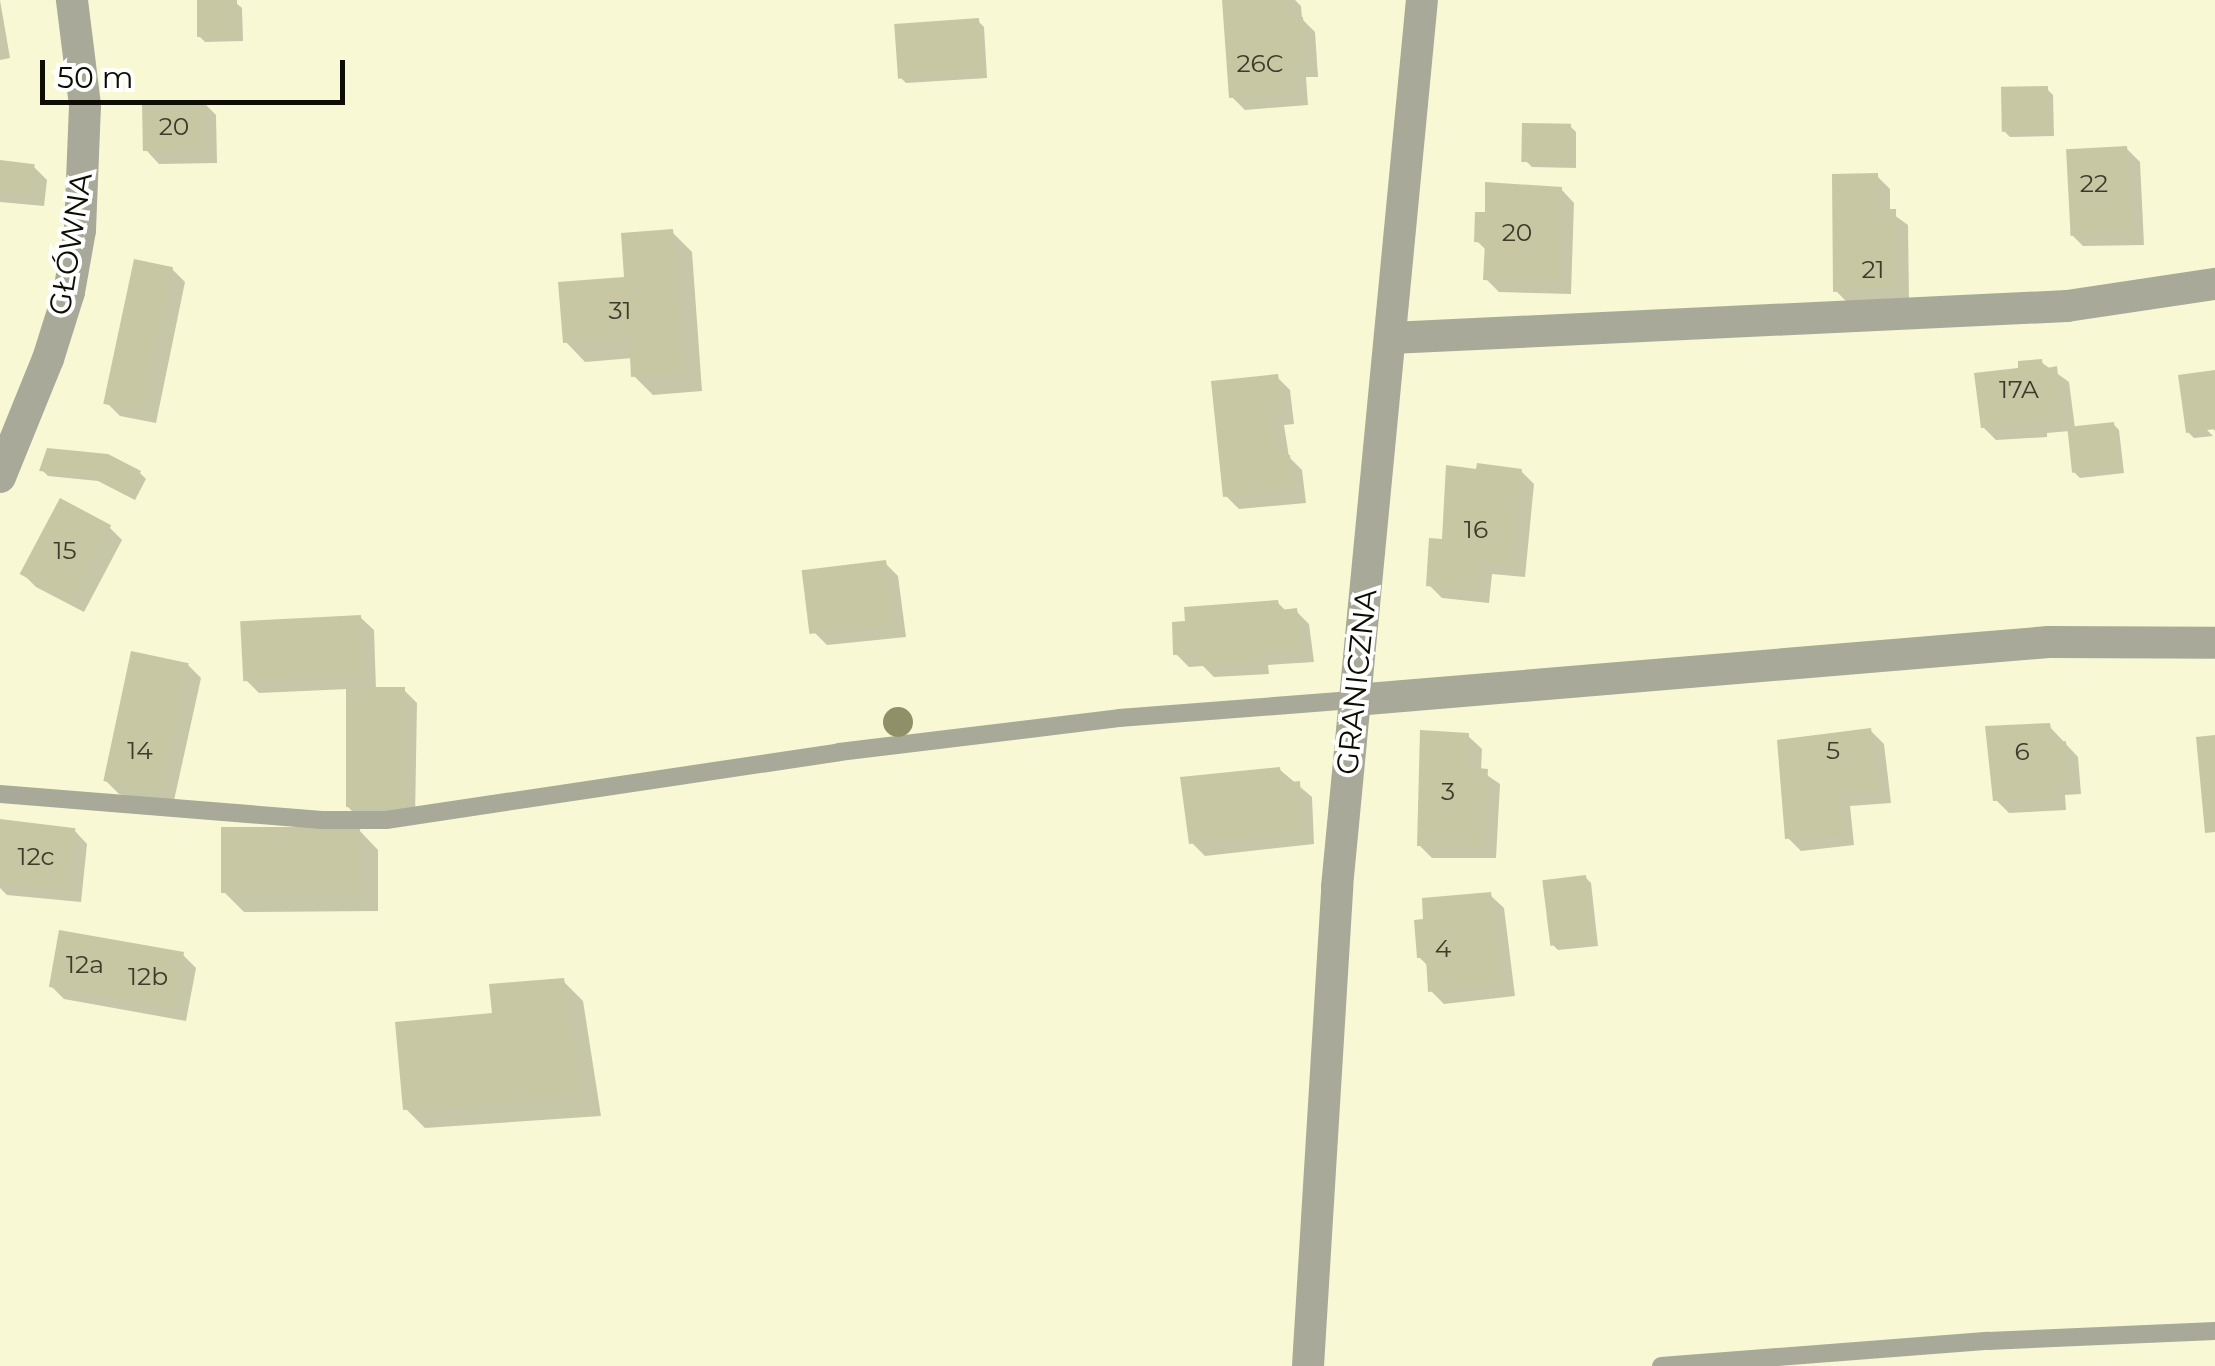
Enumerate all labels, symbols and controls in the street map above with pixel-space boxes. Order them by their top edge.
scale bar [45,40,350,102]
house number: 26C [1236,48,1284,78]
text: 50 m [57,59,134,96]
house number: 20 [159,111,189,141]
house number: 22 [2080,168,2108,198]
street label: GŁÓWNA [42,170,100,318]
house number: 20 [1502,217,1532,247]
house number: 21 [1861,254,1885,284]
house number: 31 [608,295,632,325]
house number: 17A [1999,374,2039,404]
house number: 16 [1464,514,1488,544]
house number: 15 [53,535,77,565]
street label: GRANICZNA [1329,587,1385,777]
house number: 14 [127,735,153,765]
house number: 5 [1826,735,1840,765]
house number: 6 [2014,736,2030,766]
house number: 3 [1441,776,1455,806]
house number: 12c [17,841,55,871]
house number: 4 [1435,933,1451,963]
house number: 12a [66,949,104,979]
house number: 12b [128,961,168,991]

